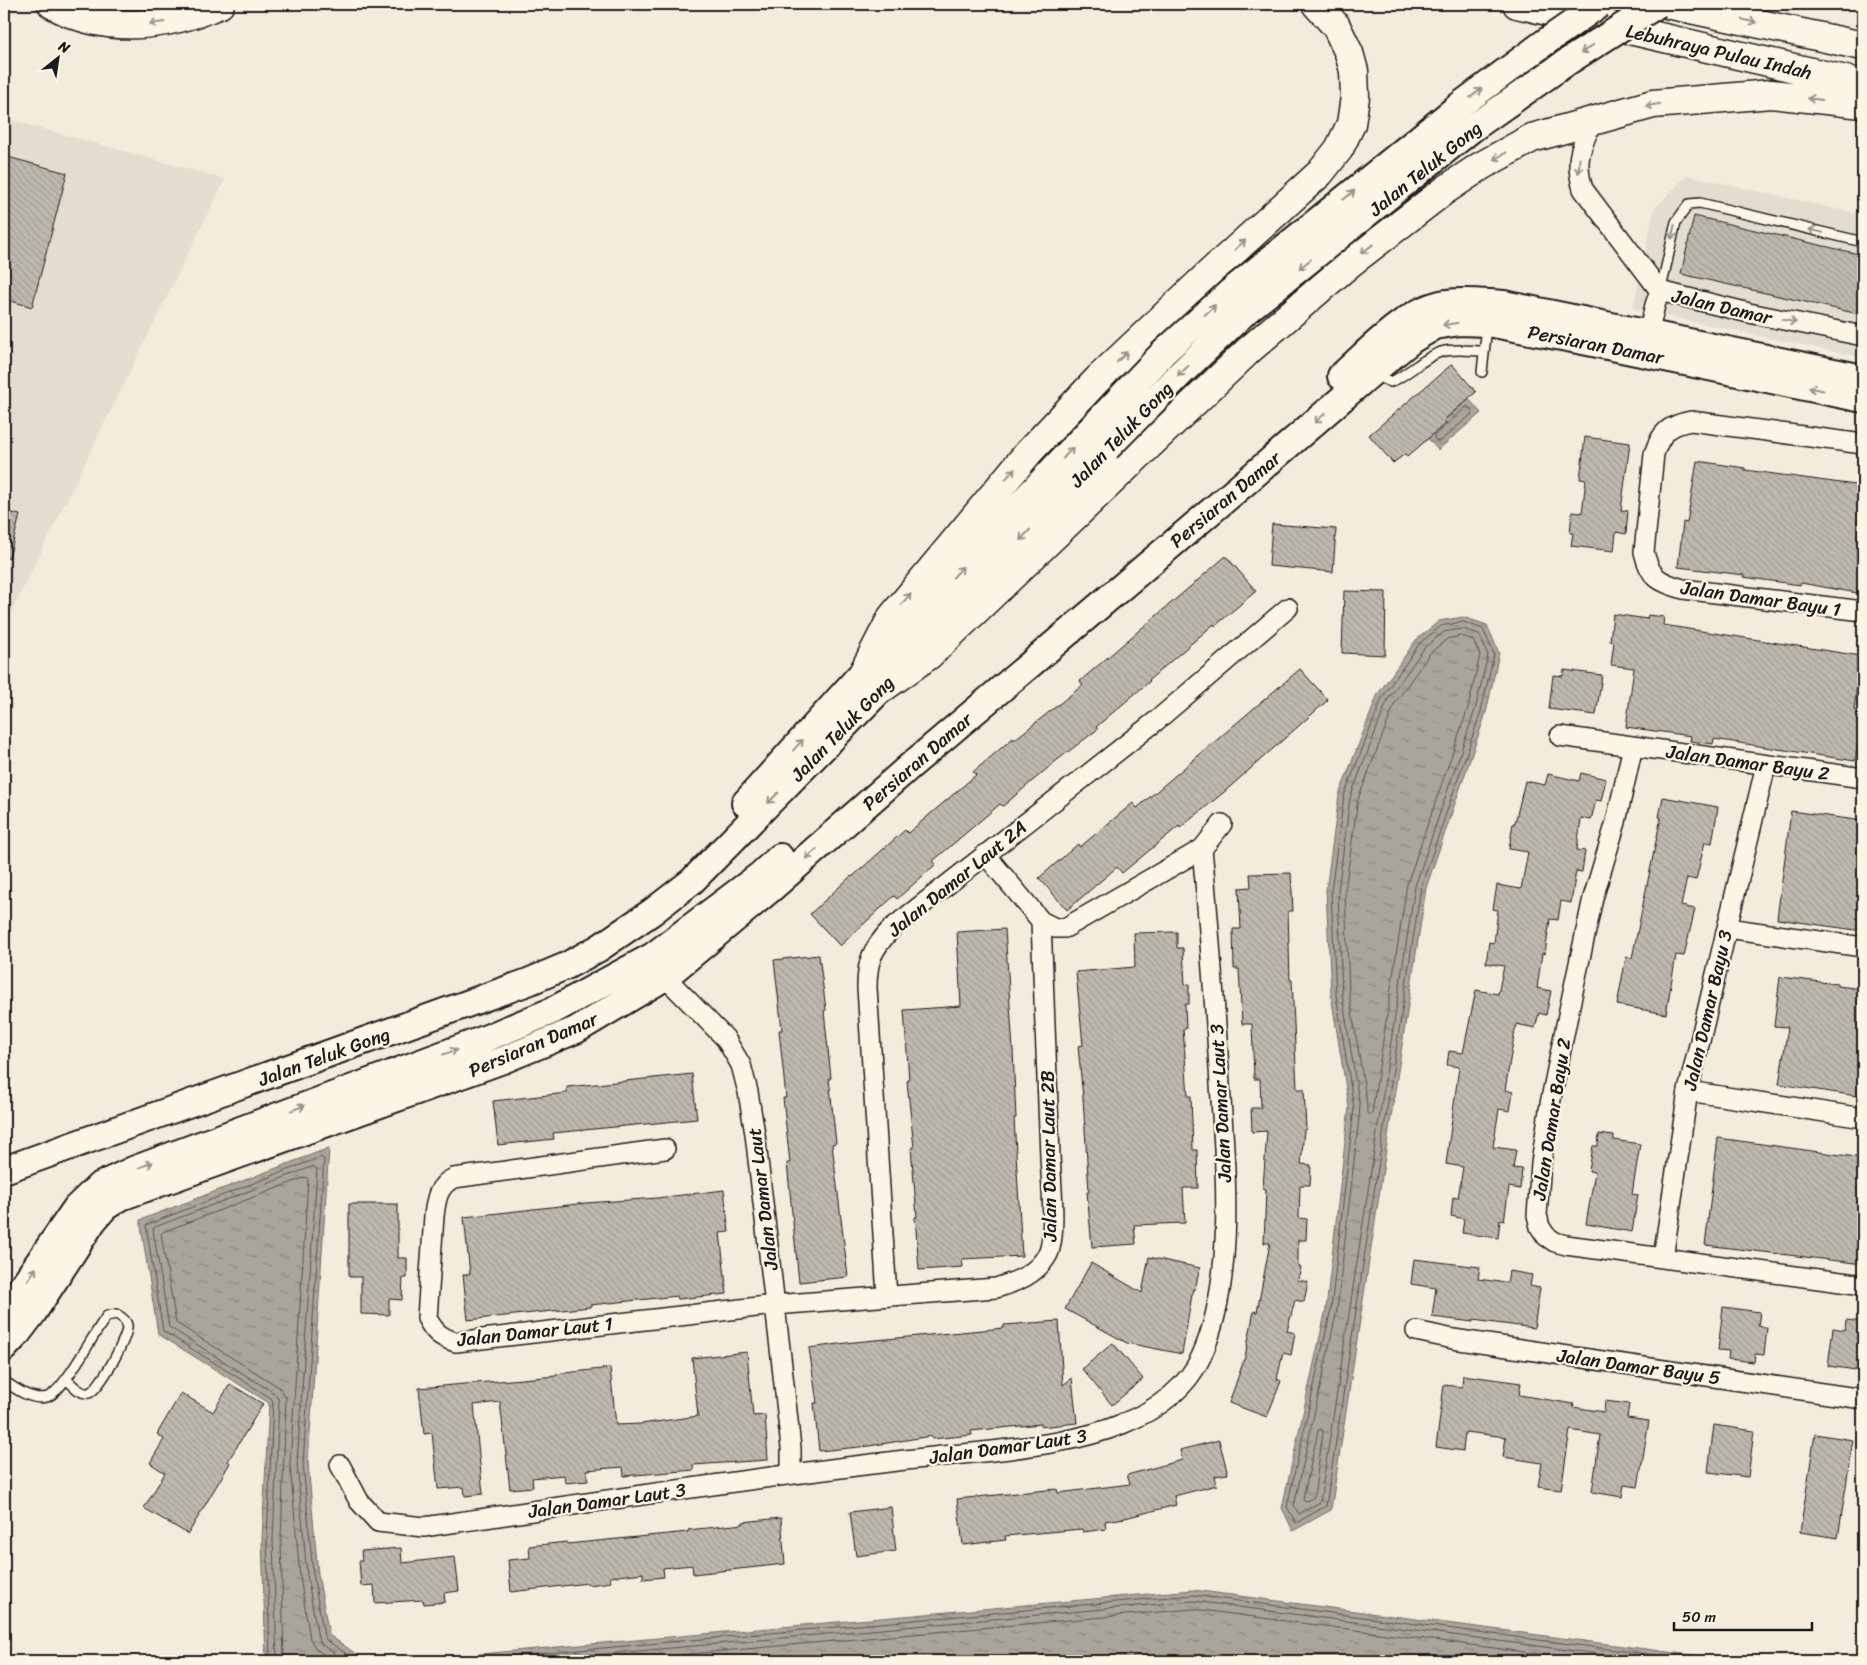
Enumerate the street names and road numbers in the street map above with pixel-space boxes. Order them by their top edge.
street label: Lebuhraya Pulau Indah [1623,14,1815,89]
street label: Jalan Teluk Gong [1361,112,1489,225]
street label: Jalan Damar [1668,279,1776,334]
street label: Persiaran Damar [1525,315,1668,374]
street label: Jalan Teluk Gong [1061,373,1181,496]
street label: Persiaran Damar [1162,442,1290,556]
street label: Jalan Damar Bayu 1 [1678,571,1843,626]
street label: Jalan Teluk Gong [782,667,902,790]
street label: Persiaran Damar [854,703,981,819]
street label: Jalan Damar Bayu 2 [1663,735,1831,790]
street label: Jalan Damar Laut 2A [880,812,1034,946]
street label: Jalan Damar Bayu 3 [1673,926,1742,1094]
street label: Persiaran Damar [463,1002,604,1087]
street label: Jalan Teluk Gong [253,1017,395,1096]
street label: Jalan Damar Laut 3 [1200,1022,1241,1184]
street label: Jalan Damar Bayu 2 [1522,1035,1581,1204]
street label: Jalan Damar Laut 2B [1031,1070,1067,1243]
street label: Jalan Damar Laut [737,1126,788,1273]
street label: Jalan Damar Laut 1 [455,1307,614,1356]
street label: Jalan Damar Bayu 5 [1554,1339,1723,1394]
street label: Jalan Damar Laut 3 [926,1419,1089,1474]
street label: Jalan Damar Laut 3 [525,1473,688,1528]

